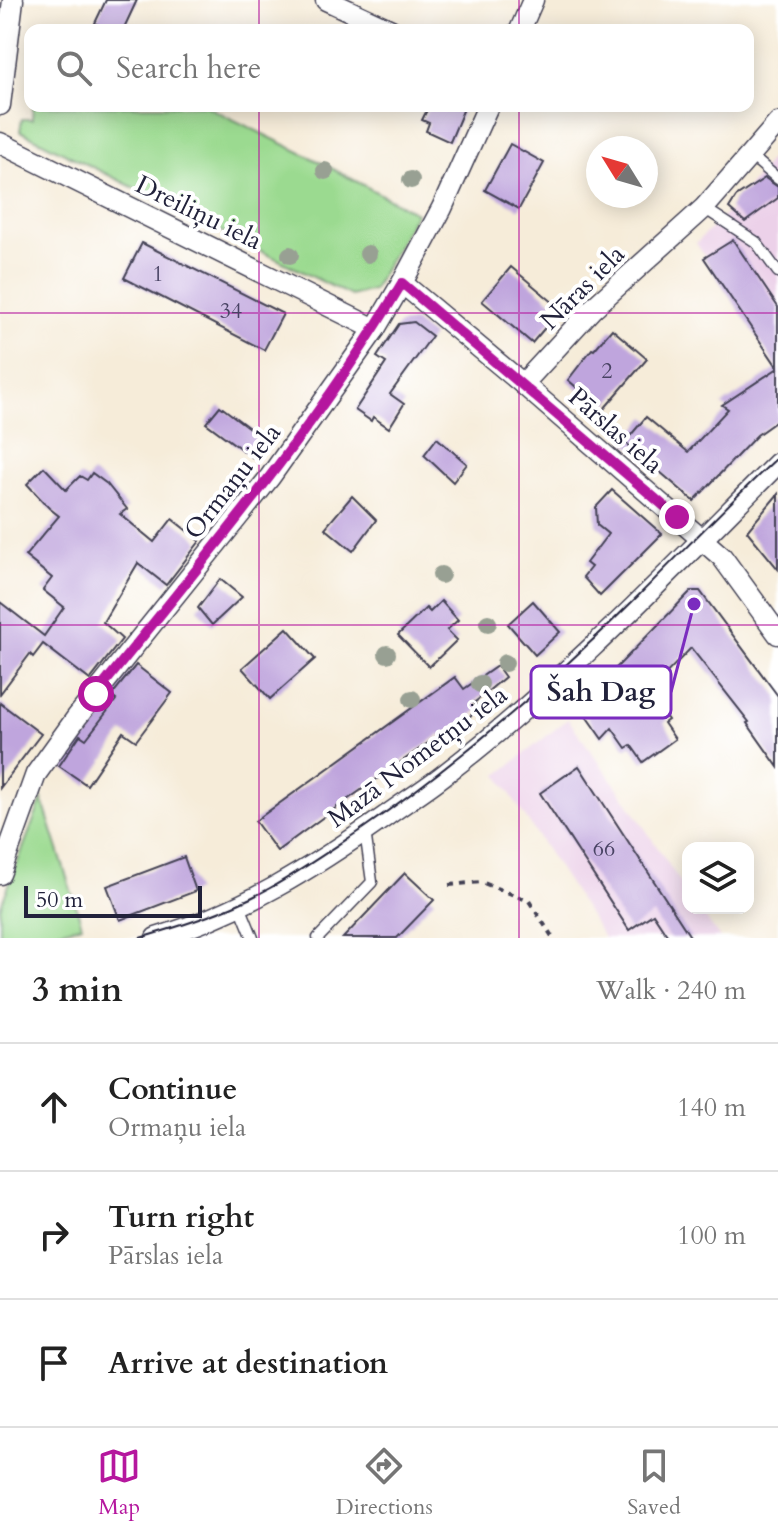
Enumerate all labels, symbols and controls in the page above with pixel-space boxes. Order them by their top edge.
search box [24,24,754,112]
icon: search [52,46,96,90]
text: Search here [116,48,261,89]
north arrow [586,136,658,208]
street label: Dreiliņu iela [130,167,268,258]
street label: Nāras iela [532,237,632,337]
house number: 1 [152,259,164,289]
house number: 34 [220,296,242,326]
house number: 2 [601,356,613,386]
street label: Pārslas iela [561,379,671,481]
street label: Ormaņu iela [176,416,289,547]
route end [659,499,695,535]
callout: Šah Dag [531,666,671,718]
text: Šah Dag [547,673,655,711]
route start [78,676,114,712]
street label: Mazā Nometņu iela [320,677,514,836]
house number: 66 [593,834,615,864]
map controls [682,842,754,914]
button: layers [682,842,754,914]
scale bar [24,882,202,918]
text: 50 m [36,885,83,915]
text: 3 min [32,967,123,1013]
text: Walk · 240 m [596,973,746,1008]
text: Continue [108,1069,237,1110]
icon: ahead [32,1085,76,1129]
text: 140 m [677,1090,746,1125]
text: Ormaņu iela [108,1110,246,1145]
text: Turn right [108,1197,254,1238]
icon: right [32,1213,76,1257]
text: 100 m [677,1218,746,1253]
text: Pārslas iela [108,1238,223,1273]
icon: arrive [32,1341,76,1385]
text: Arrive at destination [108,1343,388,1384]
tab: Map [97,1444,141,1522]
tab: Directions [336,1444,433,1522]
tab: Saved [627,1444,681,1522]

